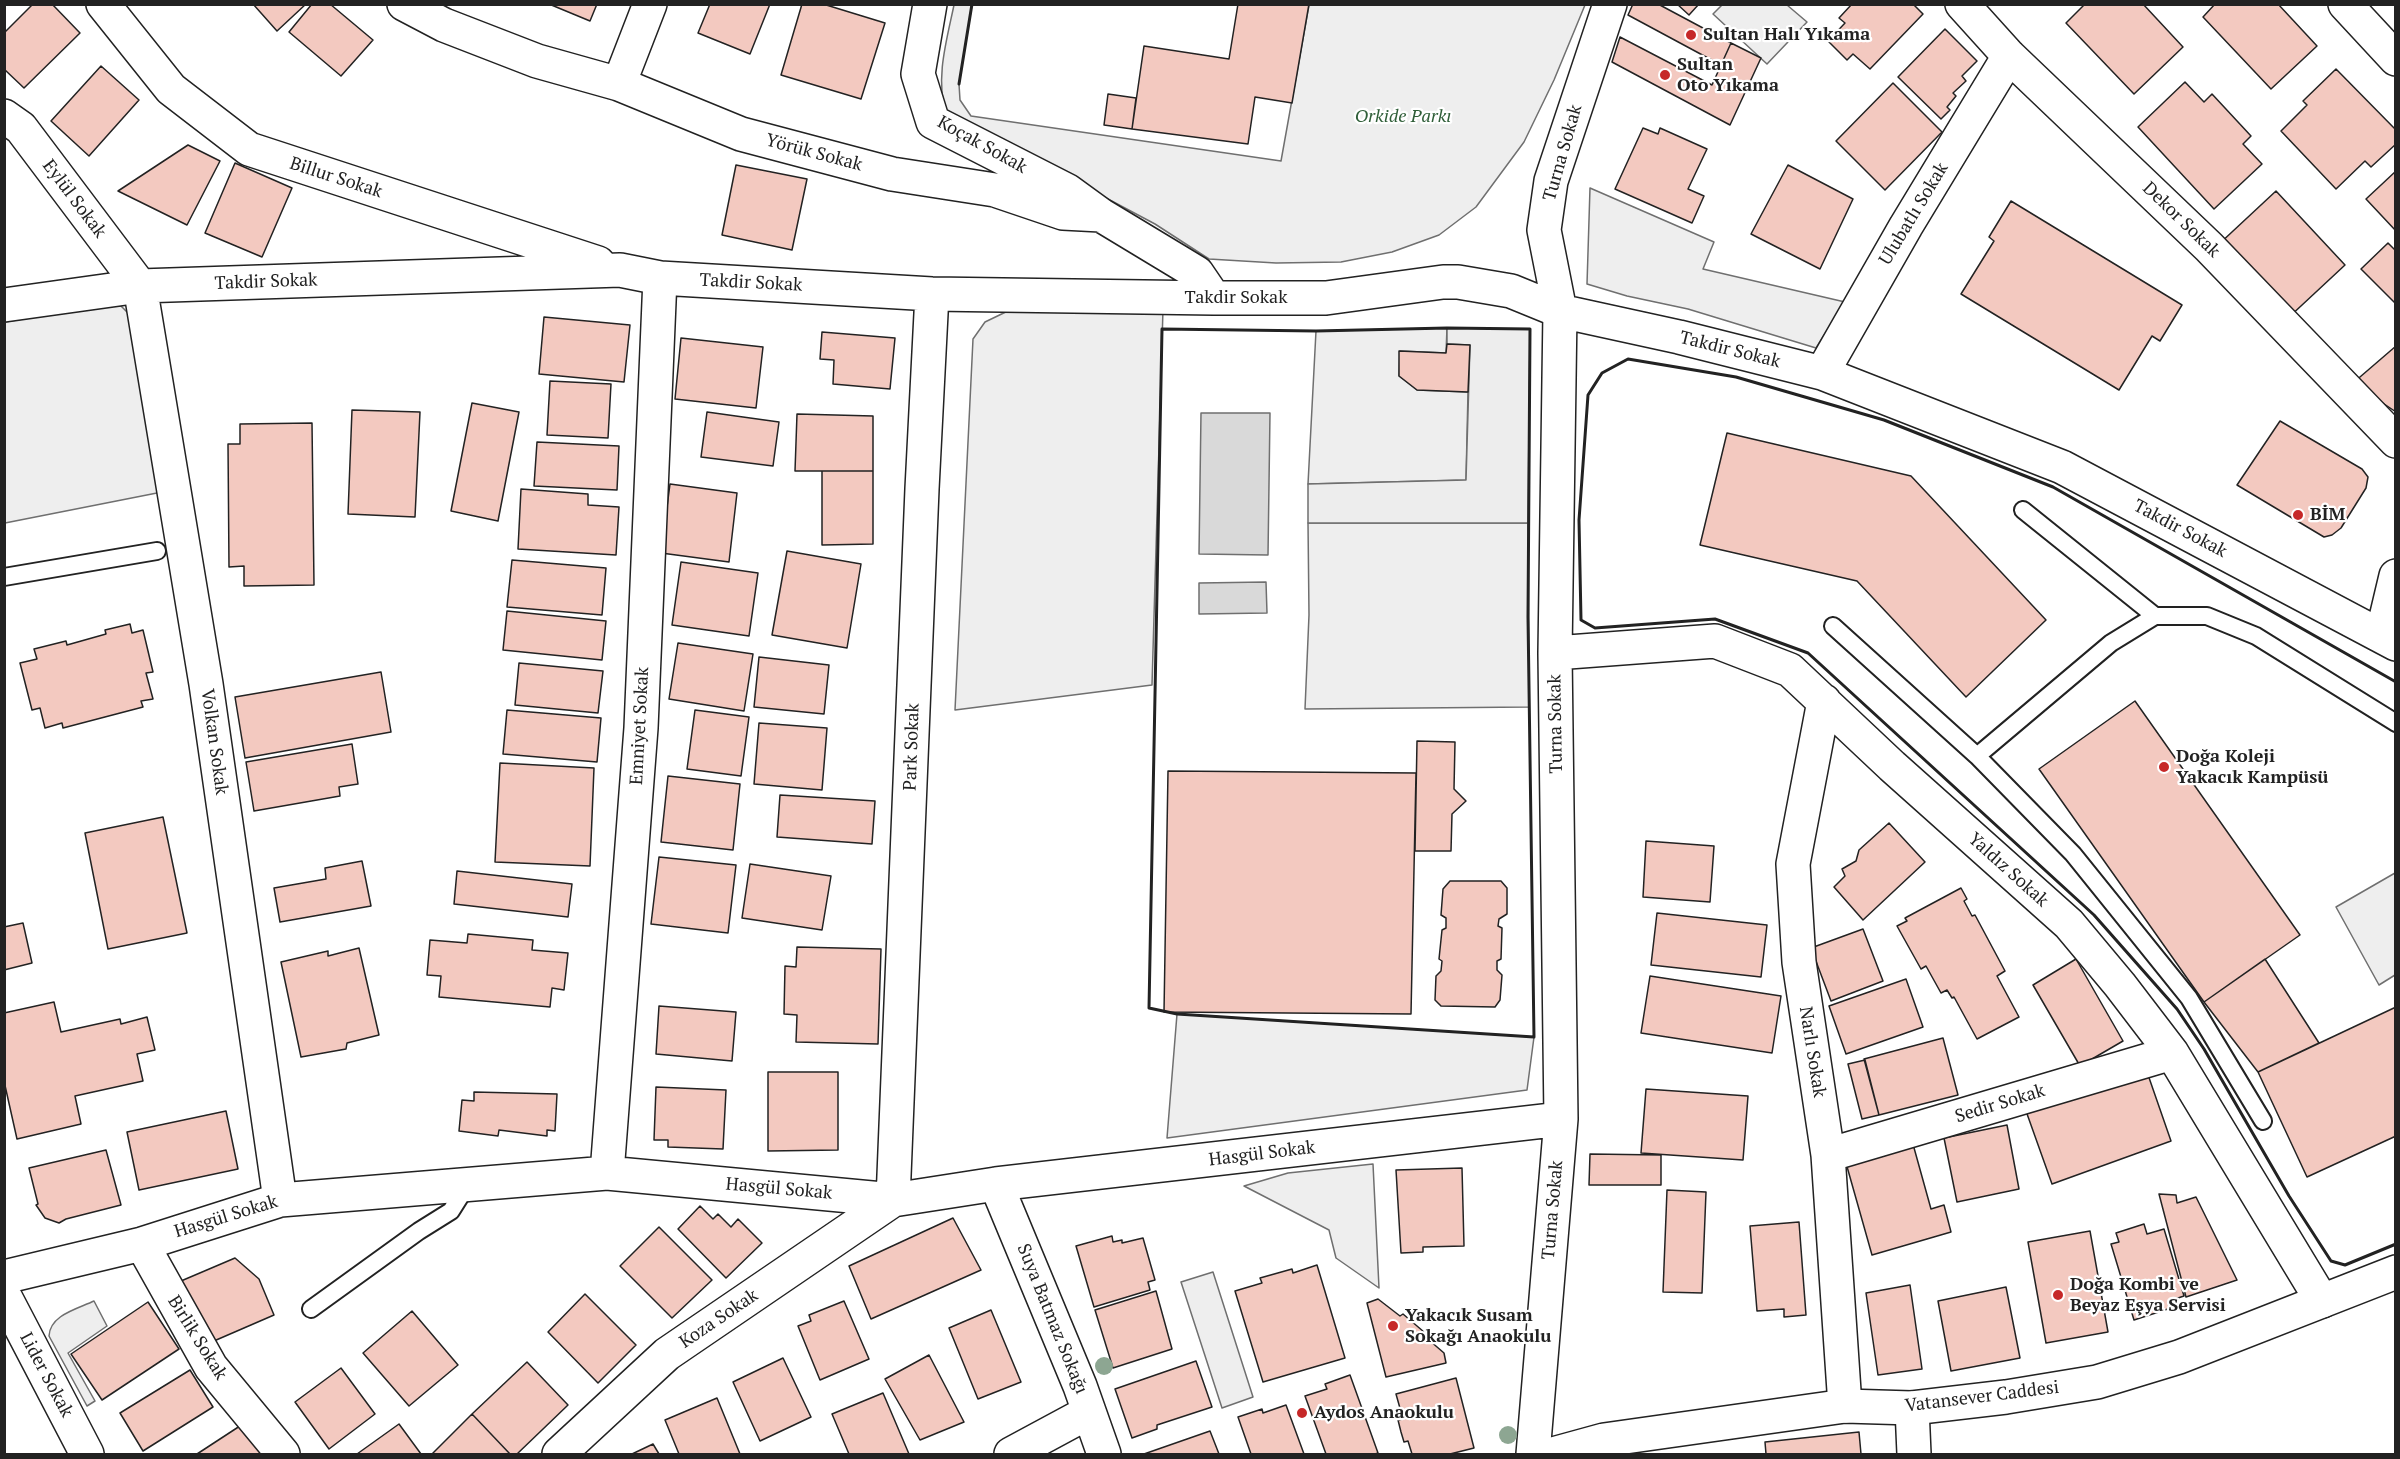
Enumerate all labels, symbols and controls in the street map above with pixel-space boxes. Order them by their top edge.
place label: Sultan Halı Yıkama [1703,24,1870,46]
marker: Sultan Halı Yıkama [1684,28,1698,42]
place label: Sultan Oto Yıkama [1677,54,1779,97]
marker: Sultan Oto Yıkama [1658,68,1672,82]
street label: Turna Sokak [1539,102,1587,204]
park label: Orkide Parkı [1355,106,1451,128]
street label: Koçak Sokak [933,112,1031,178]
street label: Yörük Sokak [763,130,865,176]
street label: Billur Sokak [287,153,385,203]
street label: Eylül Sokak [38,156,110,242]
street label: Ulubatlı Sokak [1875,159,1953,269]
street label: Dekor Sokak [2138,178,2224,262]
street label: Takdir Sokak [214,269,318,295]
street label: Takdir Sokak [699,270,803,296]
street label: Takdir Sokak [1185,287,1287,309]
street label: Takdir Sokak [1677,327,1783,373]
street label: Takdir Sokak [2129,495,2231,563]
place label: BİM [2310,504,2345,526]
marker: BİM [2291,508,2305,522]
street label: Emniyet Sokak [626,666,654,786]
street label: Turna Sokak [1544,674,1568,774]
street label: Volkan Sokak [196,688,232,796]
street label: Park Sokak [900,703,924,791]
place label: Doğa Koleji Yakacık Kampüsü [2176,746,2328,789]
marker: Doğa Koleji Yakacık Kampüsü [2157,760,2171,774]
street label: Yaldız Sokak [1963,828,2053,912]
street label: Narlı Sokak [1794,1005,1830,1099]
street label: Sedir Sokak [1953,1080,2047,1128]
street label: Hasgül Sokak [1208,1137,1316,1171]
street label: Turna Sokak [1538,1160,1568,1260]
street label: Hasgül Sokak [725,1174,833,1204]
street label: Hasgül Sokak [172,1191,280,1243]
street label: Suya Batmaz Sokağı [1012,1241,1092,1397]
place label: Doğa Kombi ve Beyaz Eşya Servisi [2070,1274,2226,1316]
street label: Koza Sokak [676,1285,762,1353]
marker: Doğa Kombi ve Beyaz Eşya Servisi [2051,1288,2065,1302]
street label: Birlik Sokak [163,1292,231,1384]
place label: Yakacık Susam Sokağı Anaokulu [1405,1305,1552,1348]
marker: Yakacık Susam Sokağı Anaokulu [1386,1319,1400,1333]
street label: Lider Sokak [15,1329,77,1421]
street label: Vatansever Caddesi [1904,1377,2060,1417]
place label: Aydos Anaokulu [1314,1402,1454,1424]
marker: Aydos Anaokulu [1295,1406,1309,1420]

